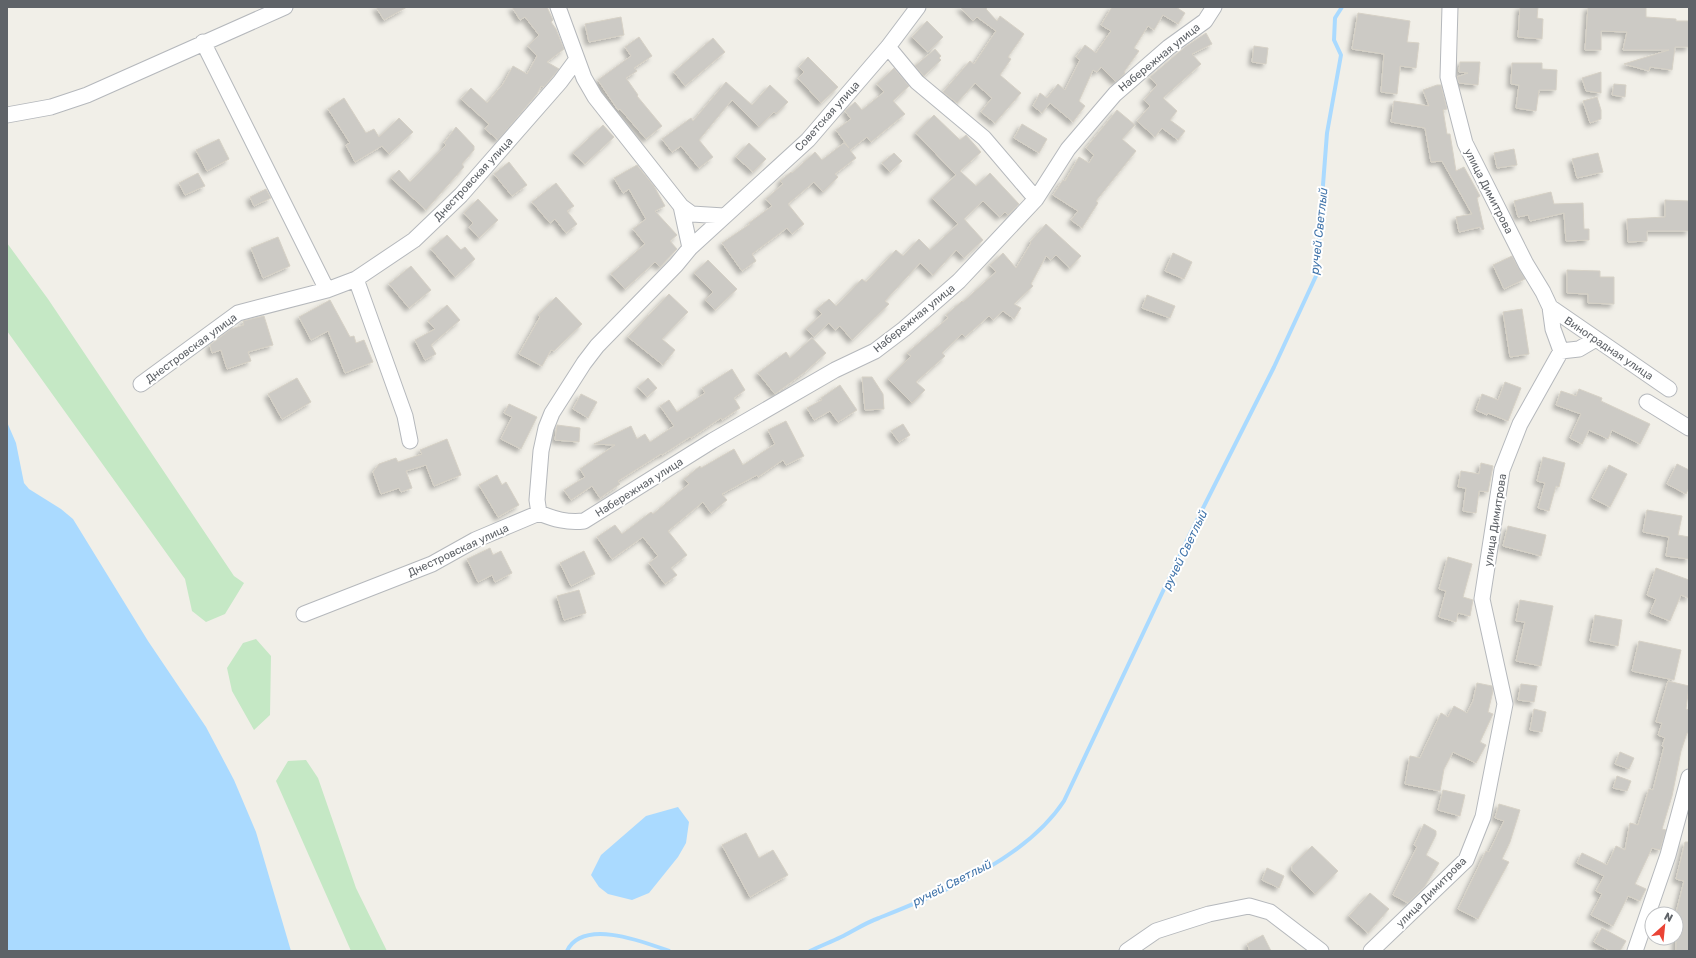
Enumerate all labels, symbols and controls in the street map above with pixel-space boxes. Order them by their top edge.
street label: Набережная улица [1116,21,1203,94]
street label: Советская улица [792,79,862,154]
street label: Днестровская улица [431,135,516,224]
street label: улица Димитрова [1461,147,1516,236]
water label: ручей Светлый [1307,187,1331,275]
street label: Набережная улица [871,282,958,355]
street label: Днестровская улица [143,311,240,386]
street label: Виноградная улица [1562,314,1656,383]
street label: Набережная улица [593,455,686,520]
street label: улица Димитрова [1482,473,1509,567]
water label: ручей Светлый [1160,508,1210,592]
street label: Днестровская улица [406,521,511,580]
street label: улица Димитрова [1394,855,1469,930]
water label: ручей Светлый [910,857,994,909]
north arrow [1644,906,1684,946]
text: N [1662,910,1675,925]

